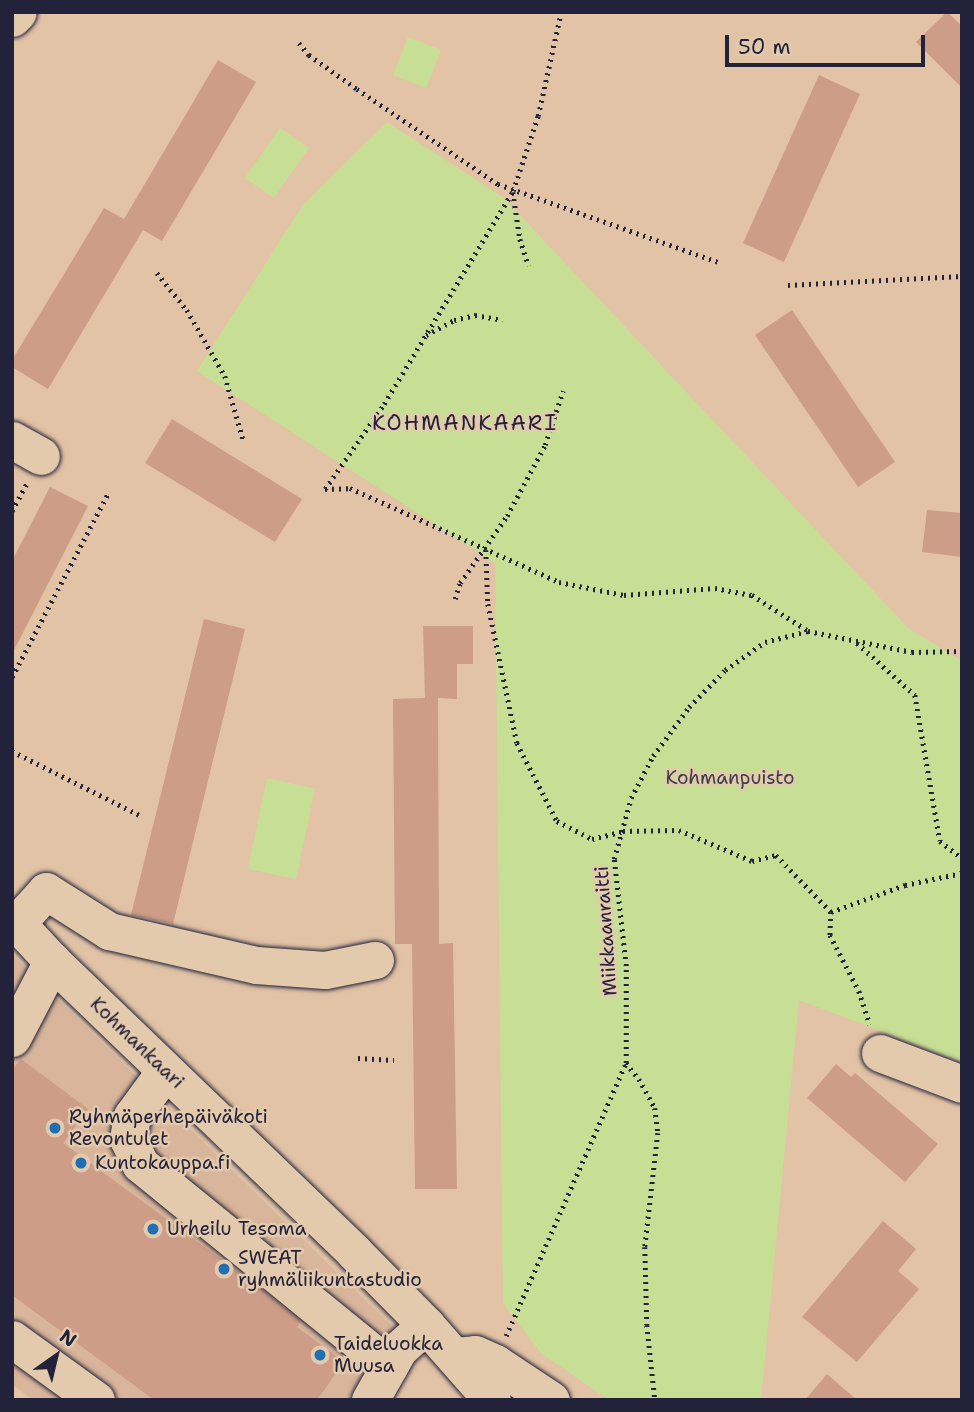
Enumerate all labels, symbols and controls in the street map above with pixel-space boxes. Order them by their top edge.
scale bar [729,21,928,65]
text: 50 m [738,33,791,61]
district label: KOHMANKAARI [373,410,557,436]
park label: Kohmanpuisto [666,767,794,789]
street label: Miikkaanraitti [590,865,622,997]
street label: Kohmankaari [85,993,189,1093]
place label: Ryhmäperhepäiväkoti Revontulet [69,1106,268,1150]
marker: Ryhmäperhepäiväkoti Revontulet [47,1120,63,1136]
place label: Kuntokauppa.fi [95,1152,231,1174]
marker: Kuntokauppa.fi [73,1155,89,1171]
place label: Urheilu Tesoma [167,1218,306,1240]
marker: Urheilu Tesoma [145,1221,161,1237]
place label: SWEAT ryhmäliikuntastudio [238,1247,422,1291]
marker: SWEAT ryhmäliikuntastudio [216,1261,232,1277]
north arrow [21,1321,91,1391]
text: N [55,1324,81,1353]
place label: Taideluokka Muusa [334,1333,443,1377]
marker: Taideluokka Muusa [312,1347,328,1363]

